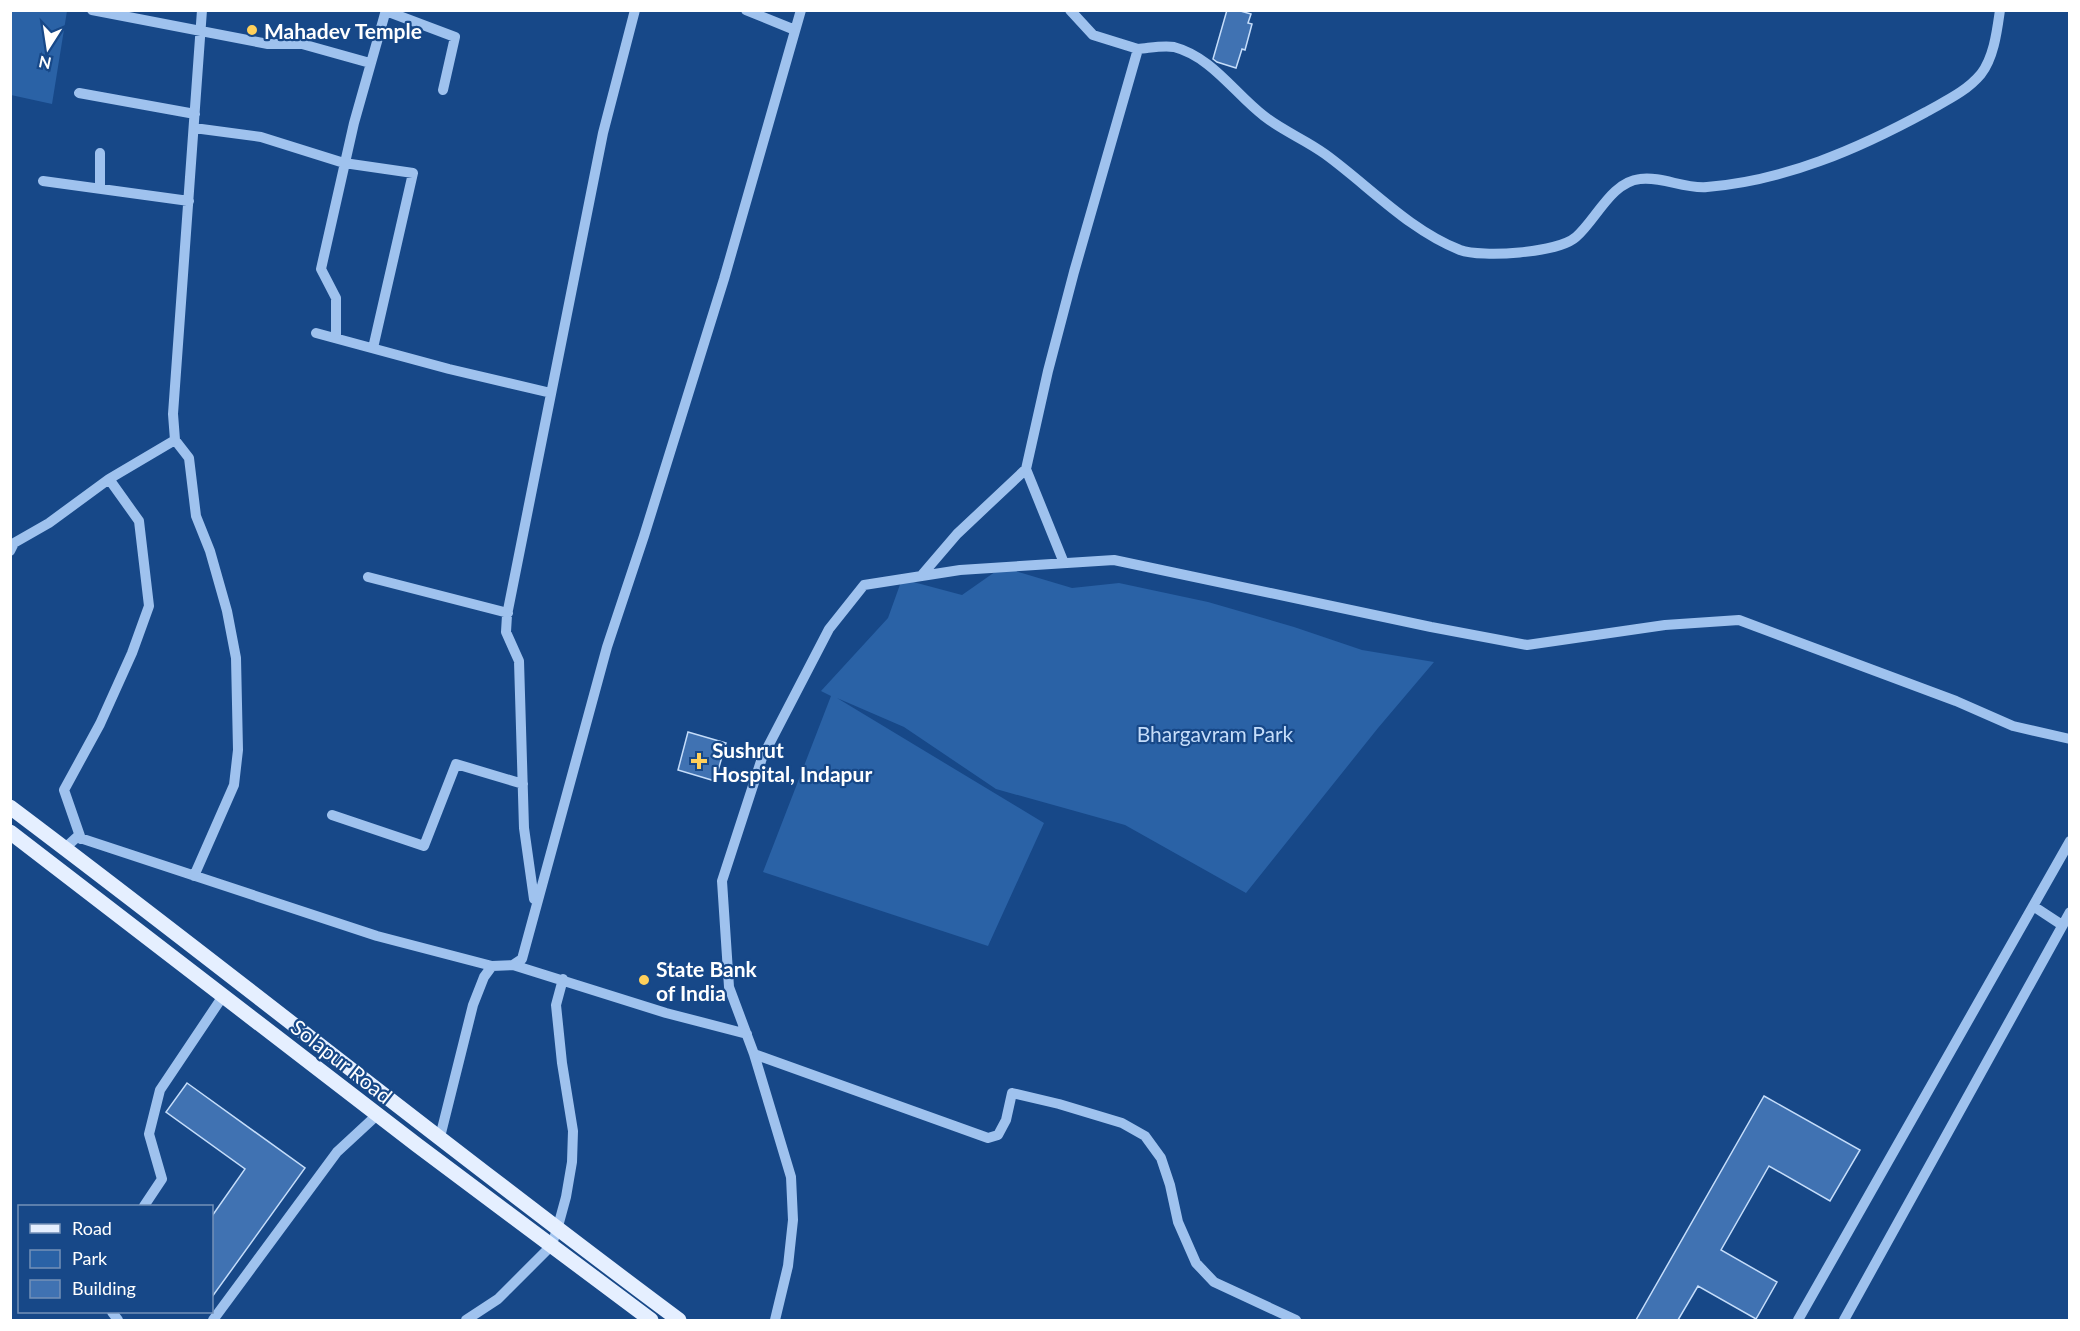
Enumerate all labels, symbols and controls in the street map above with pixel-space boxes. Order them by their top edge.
north arrow [18,18,78,78]
place label: Mahadev Temple [264,18,422,43]
marker: Mahadev Temple [245,23,259,37]
text: N [37,53,53,74]
park label: Bhargavram Park [1137,721,1294,746]
place label: Sushrut Hospital, Indapur [712,737,872,786]
marker: Sushrut Hospital, Indapur [690,752,708,770]
place label: State Bank of India [656,956,758,1005]
marker: State Bank of India [637,973,651,987]
street label: Solapur Road [287,1014,397,1108]
legend [18,1205,213,1313]
text: Road [72,1217,112,1239]
text: Park [72,1247,108,1269]
text: Building [72,1277,136,1299]

